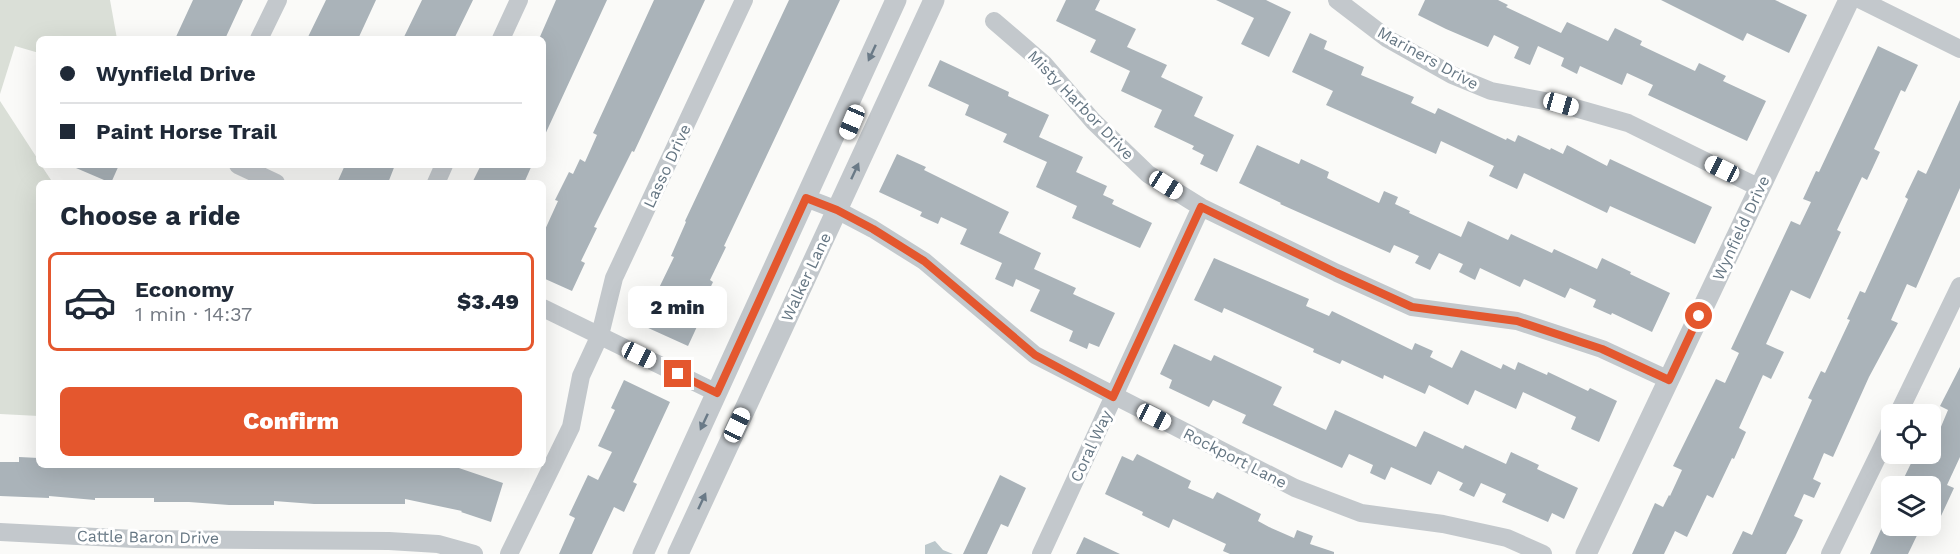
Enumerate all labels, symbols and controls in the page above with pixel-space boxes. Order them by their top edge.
street label: Mariners Drive [1374,22,1482,94]
one-way arrow [868,45,877,62]
street label: Misty Harbor Drive [1024,46,1138,164]
text: Wynfield Drive [96,61,256,86]
car [1541,90,1581,118]
car [837,102,867,142]
text: Paint Horse Trail [96,119,277,144]
street label: Lasso Drive [639,121,695,211]
car [1702,153,1742,185]
one-way arrow [850,163,859,180]
car [1146,168,1186,202]
street label: Wynfield Drive [1708,173,1774,283]
text: Choose a ride [60,200,240,232]
street label: Walker Lane [777,229,835,325]
icon: car [63,275,117,329]
text: Economy [135,277,234,302]
callout: 2 min [628,287,728,329]
text: $3.49 [457,289,519,314]
text: 2 min [650,295,705,319]
text: 1 min · 14:37 [135,302,252,326]
route start [1685,302,1712,329]
car [619,339,659,371]
route end [664,360,691,387]
button: Confirm [60,387,522,456]
car [1134,401,1174,433]
map controls [1881,404,1941,536]
button: locate [1881,404,1941,464]
car [721,405,753,445]
street label: Coral Way [1066,406,1116,485]
one-way arrow [700,413,709,430]
street label: Rockport Lane [1180,424,1290,492]
button: layers [1881,476,1941,536]
one-way arrow [698,492,707,509]
street label: Cattle Baron Drive [77,526,219,548]

